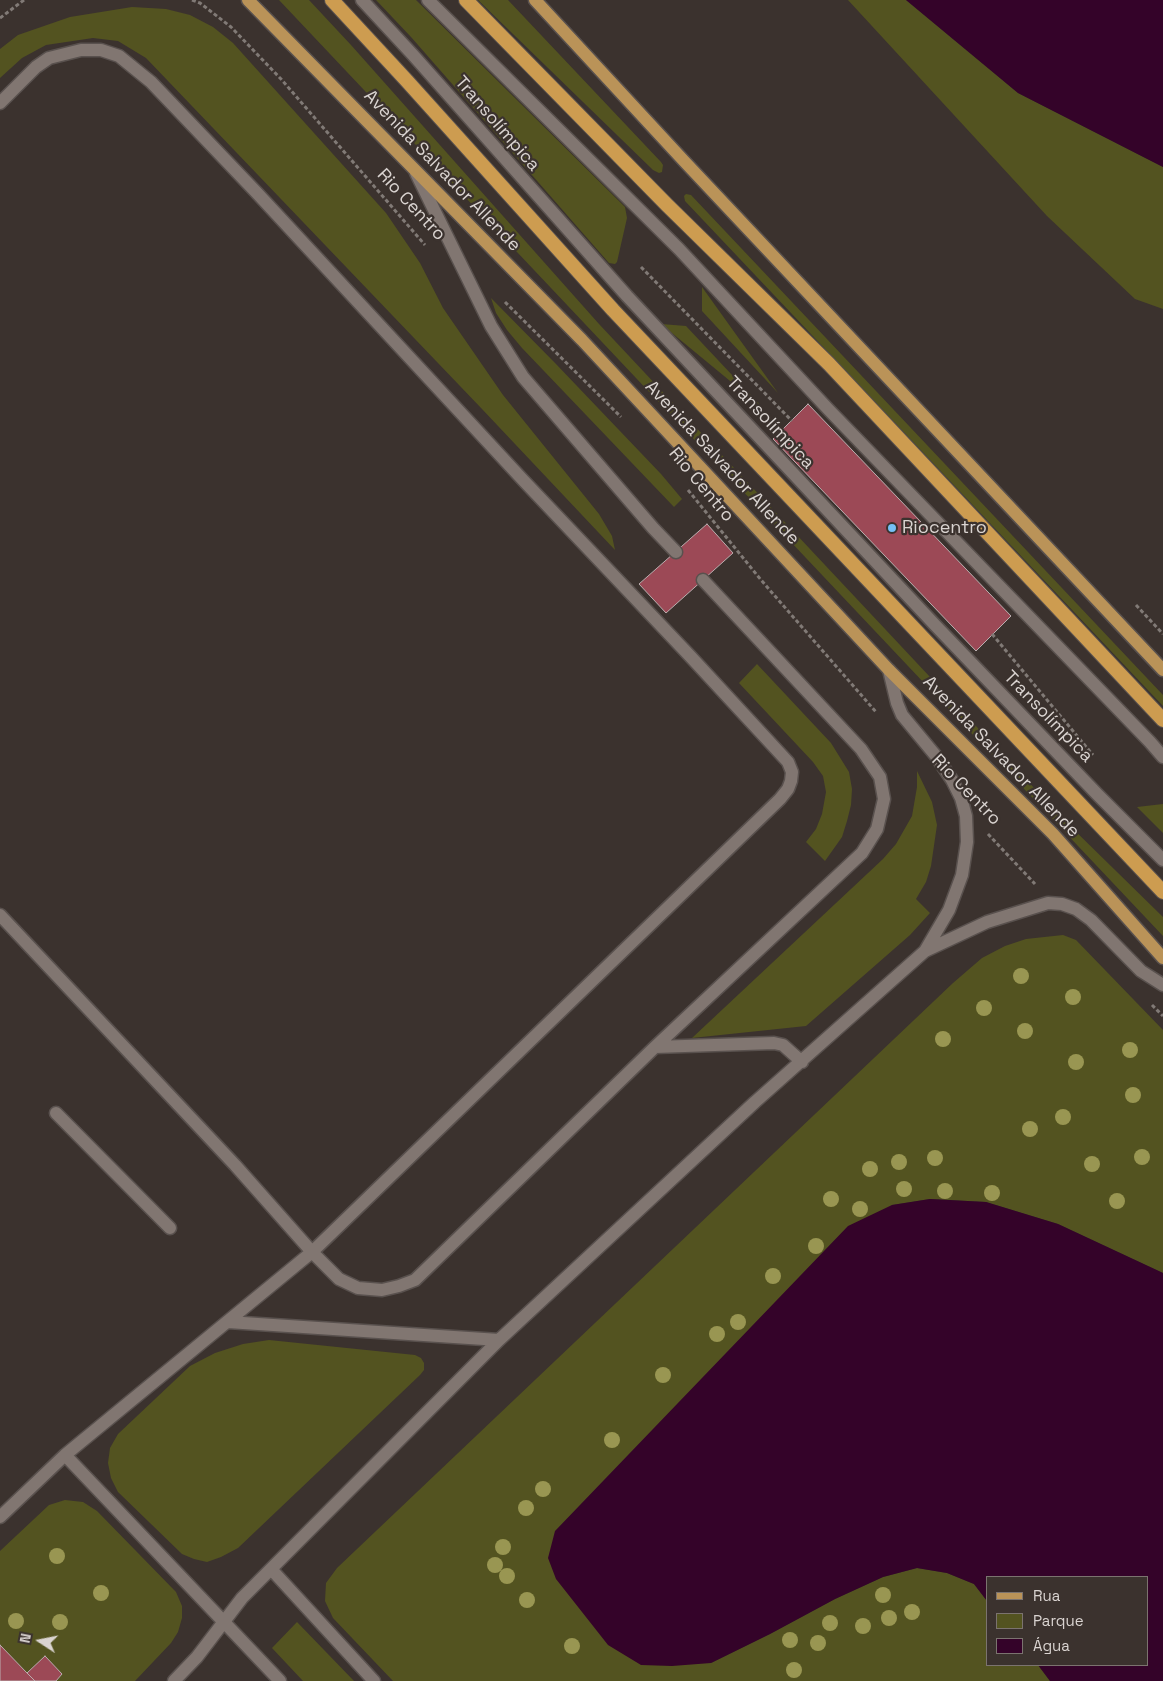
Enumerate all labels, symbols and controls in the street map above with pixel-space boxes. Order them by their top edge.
street label: Transolímpica [450,72,544,176]
street label: Avenida Salvador Allende [359,86,525,256]
street label: Rio Centro [372,165,450,245]
street label: Transolímpica [721,372,819,474]
street label: Avenida Salvador Allende [640,376,804,550]
street label: Rio Centro [664,443,738,527]
place label: Riocentro [902,517,987,539]
marker: Riocentro [886,522,898,534]
street label: Transolímpica [999,667,1097,767]
street label: Avenida Salvador Allende [918,672,1084,842]
street label: Rio Centro [927,750,1005,830]
legend [986,1576,1148,1666]
text: Rua [1033,1586,1060,1605]
text: Parque [1033,1611,1084,1630]
north arrow [15,1616,65,1666]
text: N [16,1632,35,1644]
text: Água [1033,1636,1070,1655]

